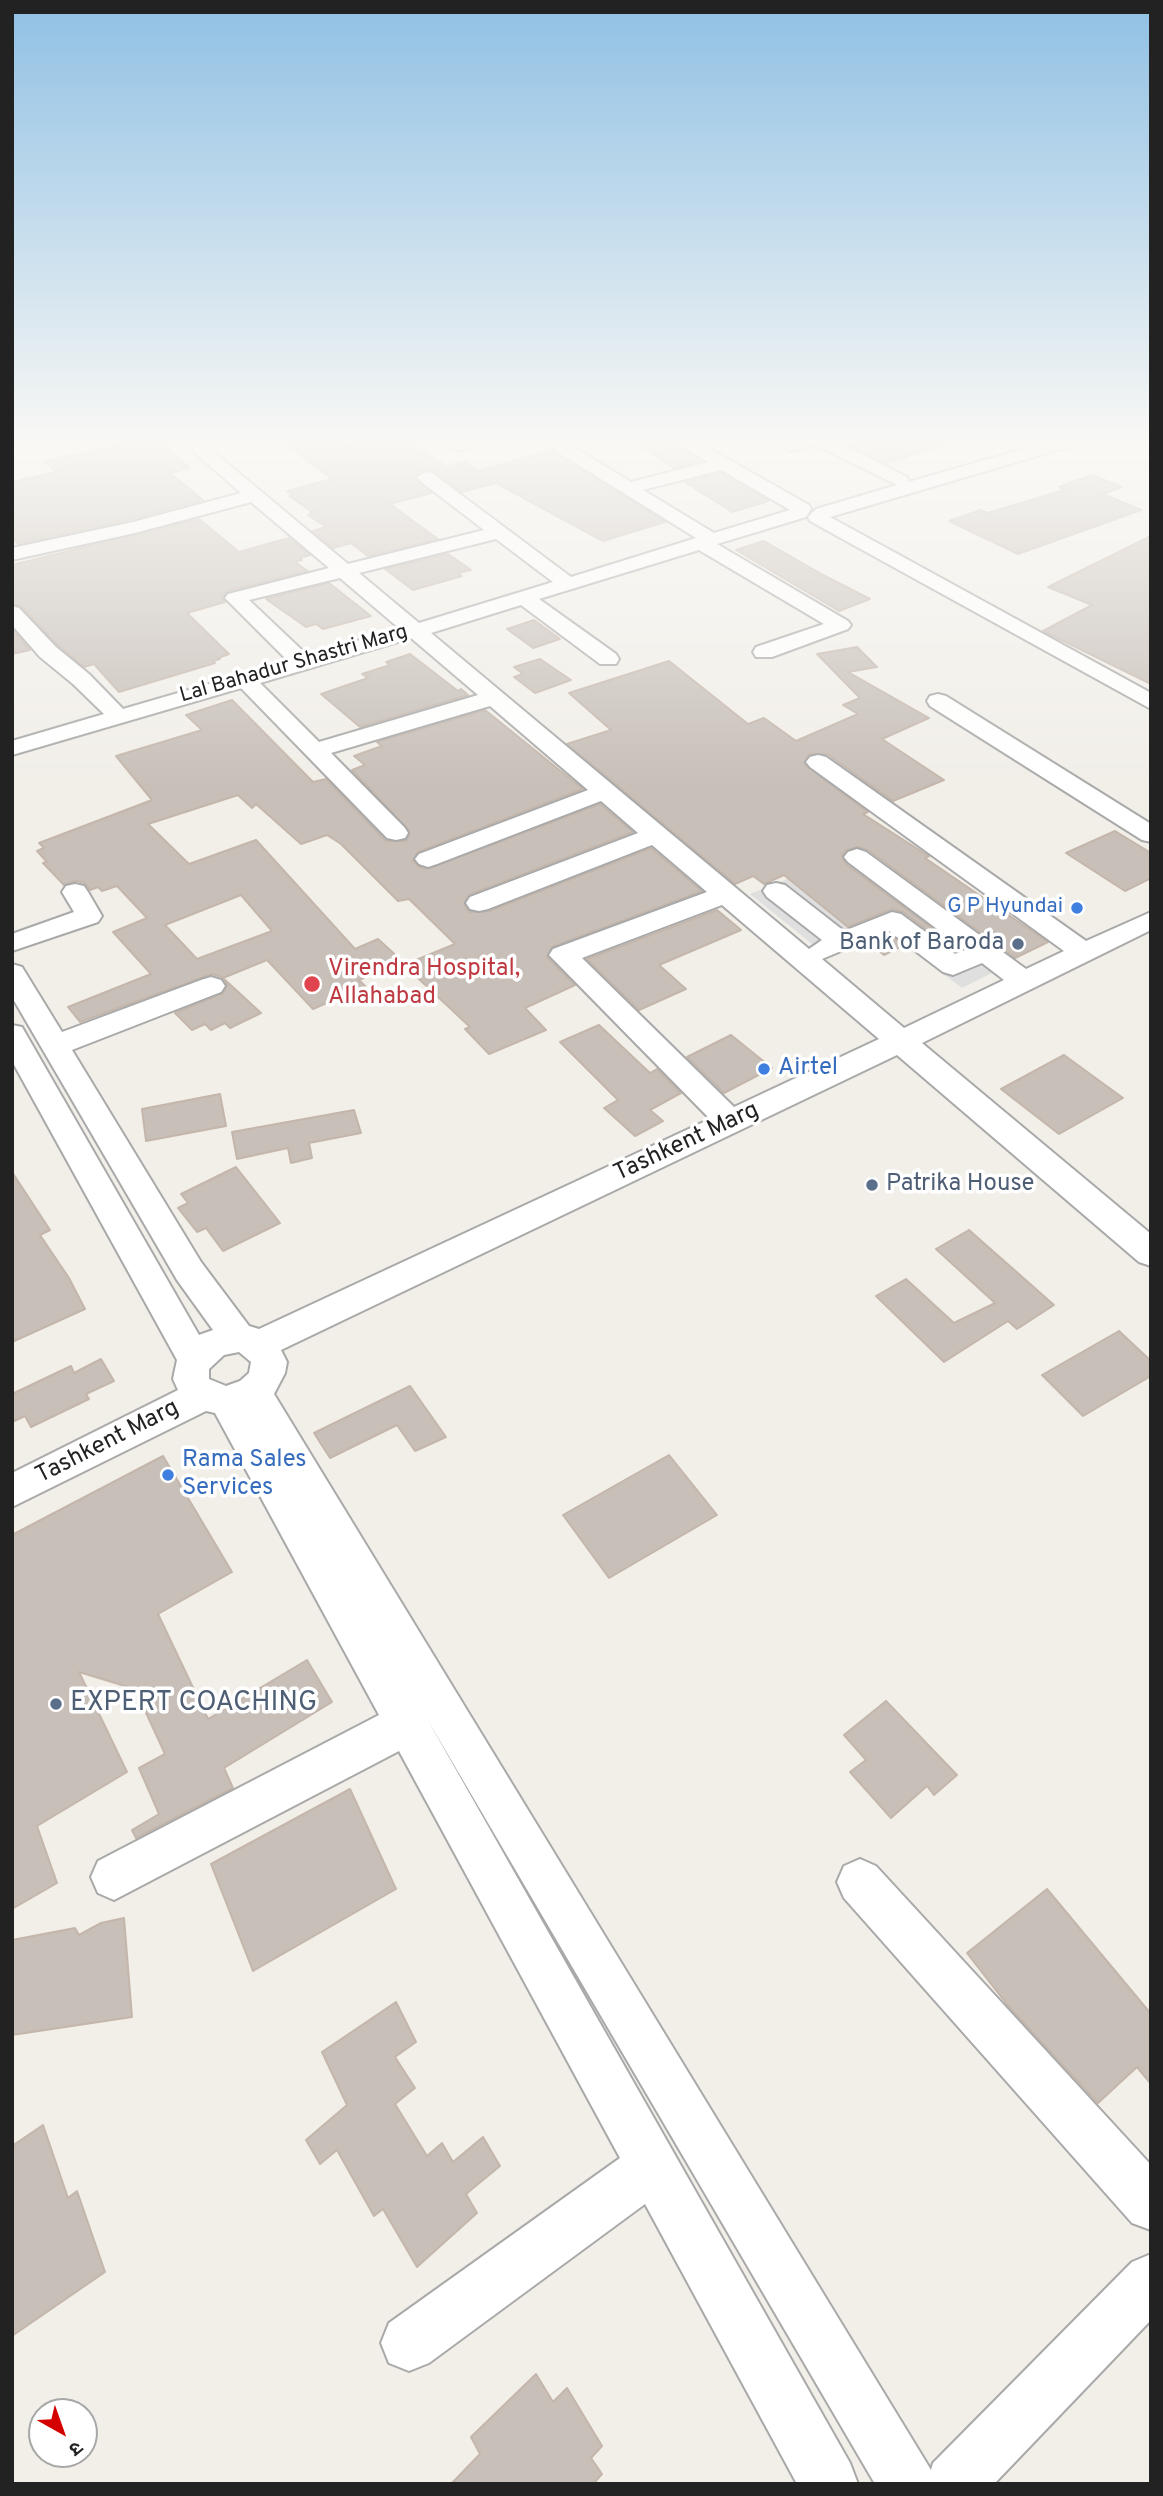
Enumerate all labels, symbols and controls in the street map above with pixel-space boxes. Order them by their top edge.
street label: Lal Bahadur Shastri Marg [177,620,411,710]
place label: G P Hyundai [947,895,1063,921]
marker: G P Hyundai [1069,900,1085,916]
place label: Bank of Baroda [839,930,1004,958]
marker: Bank of Baroda [1010,936,1026,952]
place label: Virendra Hospital, Allahabad [328,956,520,1012]
marker: Virendra Hospital, Allahabad [302,974,322,994]
place label: Airtel [778,1055,838,1083]
marker: Airtel [756,1061,772,1077]
street label: Tashkent Marg [610,1097,764,1189]
place label: Patrika House [886,1171,1034,1199]
marker: Patrika House [864,1177,880,1193]
street label: Tashkent Marg [32,1395,184,1491]
place label: Rama Sales Services [182,1447,307,1503]
marker: Rama Sales Services [160,1467,176,1483]
place label: EXPERT COACHING [70,1687,317,1721]
marker: EXPERT COACHING [48,1696,64,1712]
north arrow [28,2398,98,2468]
text: उ [63,2435,87,2460]

